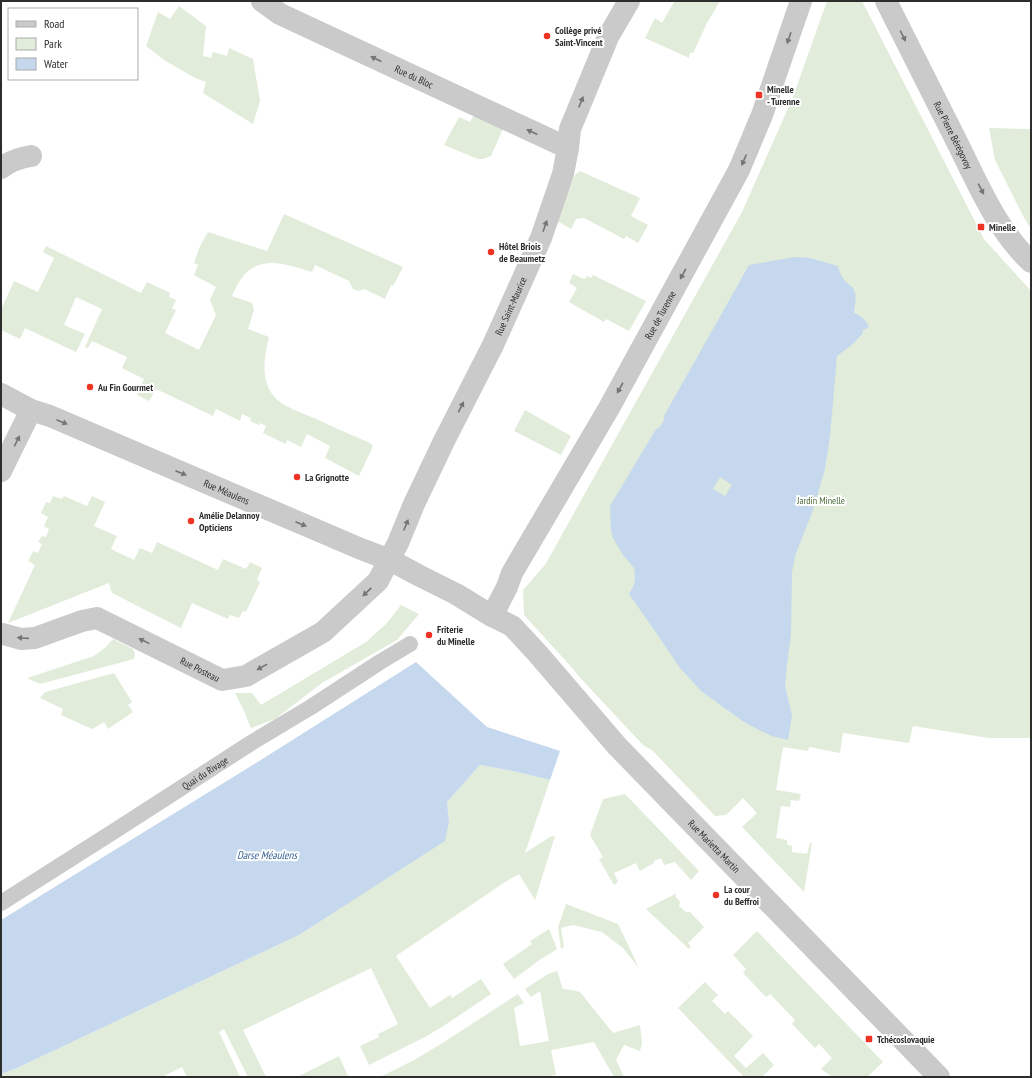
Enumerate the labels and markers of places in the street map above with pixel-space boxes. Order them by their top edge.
place label: Collège privé Saint-Vincent [555,24,603,49]
marker: Collège privé Saint-Vincent [542,31,552,41]
place label: Minelle - Turenne [767,83,800,108]
marker: Minelle - Turenne [754,90,764,100]
place label: Minelle [989,221,1016,234]
marker: Minelle [976,222,986,232]
place label: Hôtel Briois de Beaumetz [499,240,545,265]
marker: Hôtel Briois de Beaumetz [486,247,496,257]
place label: Au Fin Gourmet [97,381,153,394]
marker: Au Fin Gourmet [85,382,95,392]
place label: La Grignotte [305,471,349,484]
marker: La Grignotte [292,472,302,482]
place label: Amélie Delannoy Opticiens [198,509,260,534]
marker: Amélie Delannoy Opticiens [186,516,196,526]
place label: Friterie du Minelle [437,623,475,648]
marker: Friterie du Minelle [424,630,434,640]
place label: La cour du Beffroi [724,883,759,908]
marker: La cour du Beffroi [711,890,721,900]
place label: Tchécoslovaquie [877,1033,935,1046]
marker: Tchécoslovaquie [864,1034,874,1044]

